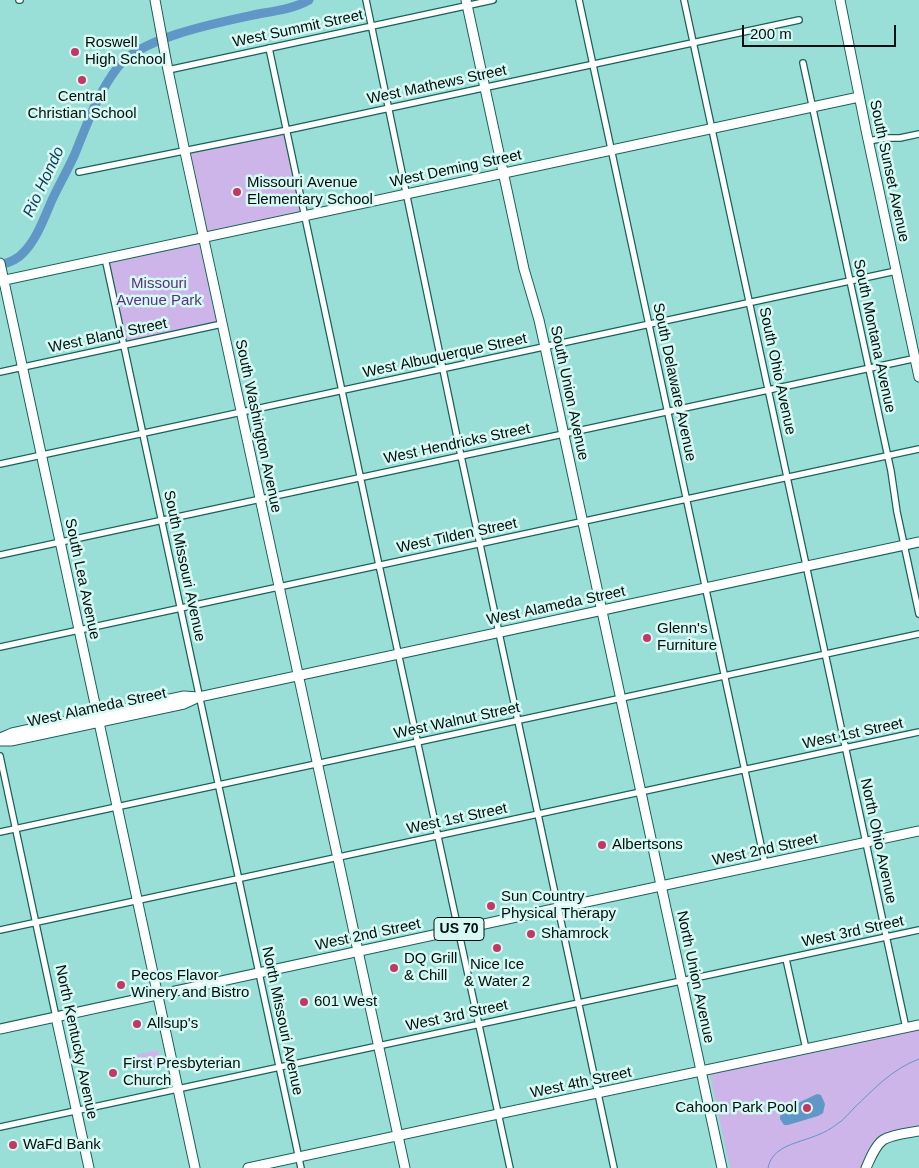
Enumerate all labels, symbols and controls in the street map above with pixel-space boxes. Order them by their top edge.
street label: West Summit Street [231,6,365,52]
scale bar [744,15,898,47]
text: 200 m [750,25,792,42]
place label: Roswell High School [85,34,166,69]
marker: Roswell High School [69,46,81,58]
street label: West Mathews Street [366,61,508,109]
marker: Central Christian School [76,74,88,86]
place label: Central Christian School [27,88,137,123]
street label: South Sunset Avenue [865,98,913,244]
water label: Rio Hondo [19,144,69,220]
street label: West Deming Street [389,146,523,192]
place label: Missouri Avenue Elementary School [247,174,373,209]
marker: Missouri Avenue Elementary School [231,186,243,198]
street label: South Montana Avenue [849,258,899,414]
park label: Missouri Avenue Park [116,275,202,310]
street label: South Delaware Avenue [648,301,700,463]
street label: South Ohio Avenue [755,306,799,436]
street label: West Bland Street [47,315,169,357]
street label: South Union Avenue [546,324,592,462]
street label: West Albuquerque Street [361,330,529,382]
street label: South Washington Avenue [231,338,285,514]
street label: West Hendricks Street [382,420,532,468]
street label: South Missouri Avenue [159,489,209,643]
street label: West Tilden Street [395,514,519,558]
street label: South Lea Avenue [60,517,104,641]
street label: West Alameda Street [485,582,627,630]
place label: Glenn's Furniture [657,620,717,655]
marker: Glenn's Furniture [641,632,653,644]
street label: West Alameda Street [26,684,168,732]
street label: West Walnut Street [392,699,522,743]
street label: West 1st Street [801,715,905,753]
street label: North Ohio Avenue [856,777,900,905]
street label: West 1st Street [405,800,509,838]
street label: West 2nd Street [711,830,819,870]
place label: Albertsons [612,836,683,854]
marker: Albertsons [596,839,608,851]
place label: Sun Country Physical Therapy [501,888,616,923]
marker: Sun Country Physical Therapy [485,900,497,912]
street label: North Union Avenue [672,909,718,1045]
street label: West 3rd Street [800,912,906,952]
street label: West 2nd Street [314,915,422,955]
road number: US 70 [434,918,484,941]
place label: Shamrock [541,925,609,943]
marker: Shamrock [525,928,537,940]
marker: Nice Ice & Water 2 [491,942,503,954]
street label: North Missouri Avenue [257,945,307,1097]
place label: DQ Grill & Chill [404,950,457,985]
place label: Nice Ice & Water 2 [464,956,530,991]
marker: DQ Grill & Chill [388,962,400,974]
street label: North Kentucky Avenue [51,963,101,1121]
place label: Pecos Flavor Winery and Bistro [131,967,249,1002]
marker: Pecos Flavor Winery and Bistro [115,979,127,991]
place label: 601 West [314,993,377,1011]
marker: 601 West [298,996,310,1008]
street label: West 3rd Street [404,996,510,1036]
place label: Allsup's [147,1015,198,1033]
marker: Allsup's [131,1018,143,1030]
place label: First Presbyterian Church [123,1055,241,1090]
street label: West 4th Street [529,1063,633,1103]
marker: First Presbyterian Church [107,1067,119,1079]
place label: Cahoon Park Pool [675,1099,797,1117]
marker: Cahoon Park Pool [801,1102,813,1114]
place label: WaFd Bank [23,1136,101,1154]
marker: WaFd Bank [7,1139,19,1151]

